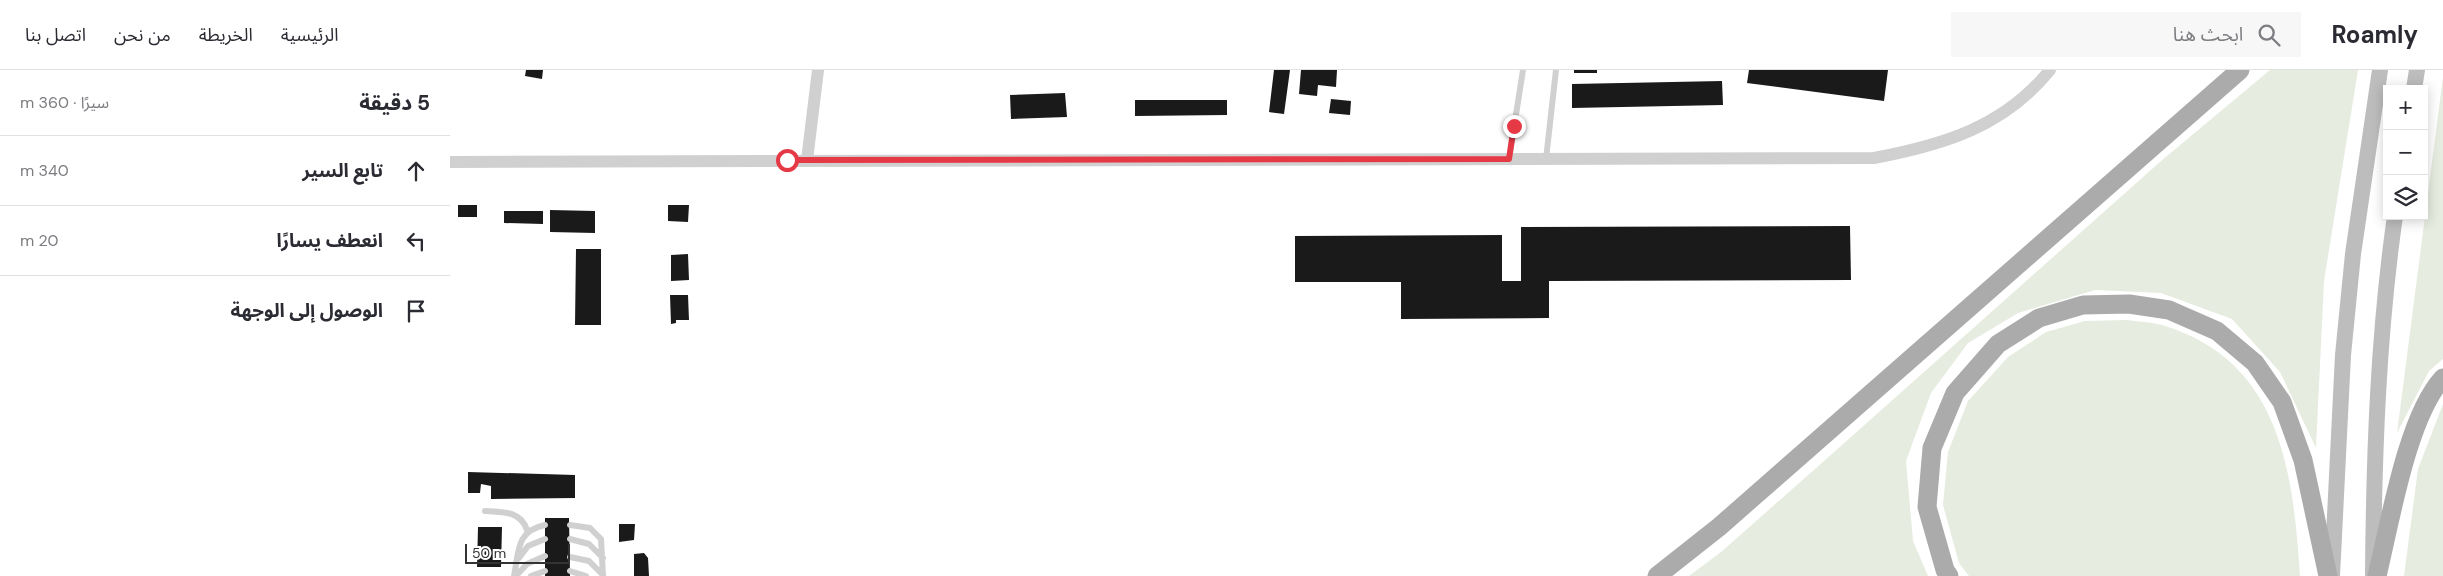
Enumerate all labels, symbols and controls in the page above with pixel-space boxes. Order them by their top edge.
search box [1951,12,2301,57]
text: Roamly [2331,19,2418,50]
icon: search [2255,21,2283,49]
text: ابحث هنا [2173,22,2243,47]
text: اتصل بنا [25,23,86,47]
text: من نحن [114,23,171,47]
text: الخريطة [199,23,253,47]
text: الرئيسية [281,23,339,47]
map controls [2383,85,2428,220]
button: + [2383,85,2428,130]
text: 5 دقيقة [359,89,430,117]
text: سيرًا · 360 m [20,92,109,113]
route end [1503,115,1526,138]
button: − [2383,130,2428,175]
route start [776,149,799,172]
icon: ahead [402,157,430,185]
text: تابع السير [302,158,383,183]
text: 340 m [20,160,69,181]
button: layers [2383,175,2428,220]
icon: left [402,227,430,255]
text: انعطف يسارًا [276,228,383,253]
text: 20 m [20,230,59,251]
icon: arrive [402,297,430,325]
text: الوصول إلى الوجهة [231,298,383,323]
scale bar [465,541,570,564]
text: 50 m [472,544,506,562]

